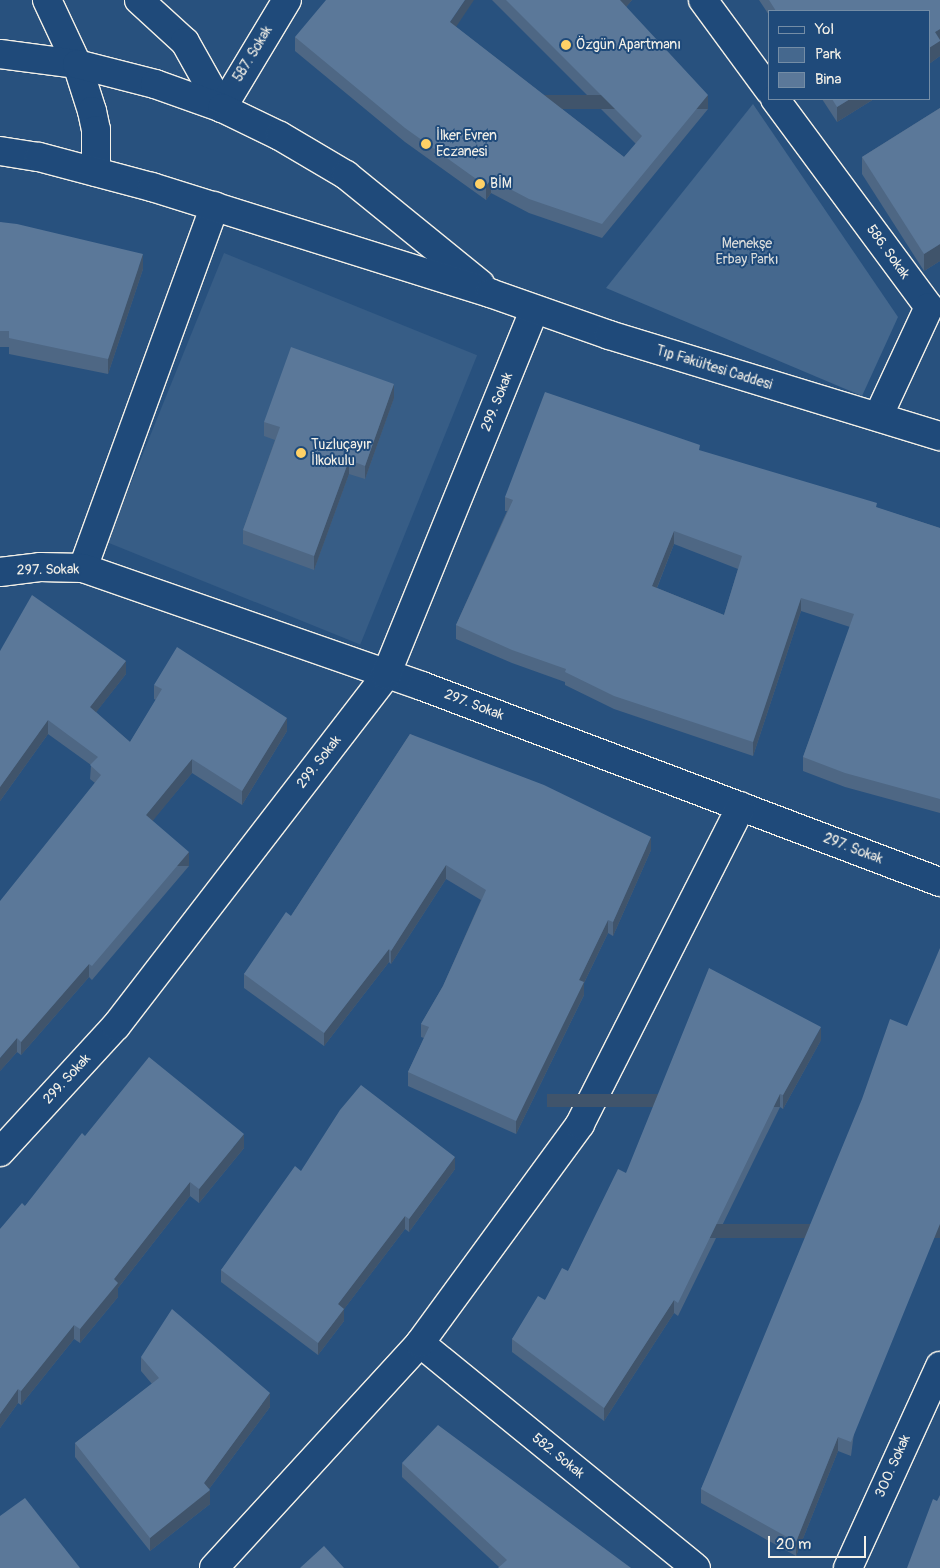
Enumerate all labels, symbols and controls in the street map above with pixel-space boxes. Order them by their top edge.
legend [768,10,930,100]
text: Yol [815,20,834,39]
street label: 587. Sokak [230,23,276,85]
place label: Özgün Apartmanı [576,37,681,53]
marker: Özgün Apartmanı [560,39,572,51]
text: Park [815,45,841,64]
text: Bina [815,70,841,89]
place label: İlker Evren Eczanesi [436,128,497,160]
marker: İlker Evren Eczanesi [420,138,432,150]
place label: BİM [490,176,512,192]
marker: BİM [474,178,486,190]
street label: 586. Sokak [863,222,913,282]
park label: Menekşe Erbay Parkı [716,236,778,268]
street label: Tıp Fakültesi Caddesi [654,342,774,394]
street label: 299. Sokak [478,370,516,434]
place label: Tuzluçayır İlkokulu [311,437,372,470]
marker: Tuzluçayır İlkokulu [295,447,307,459]
street label: 297. Sokak [17,561,79,579]
street label: 297. Sokak [442,686,506,724]
street label: 299. Sokak [293,732,345,792]
street label: 297. Sokak [821,830,885,868]
street label: 299. Sokak [40,1051,94,1107]
street label: 582. Sokak [528,1430,588,1482]
street label: 300. Sokak [872,1432,914,1500]
scale bar [770,1526,868,1558]
text: 20 m [776,1535,811,1554]

